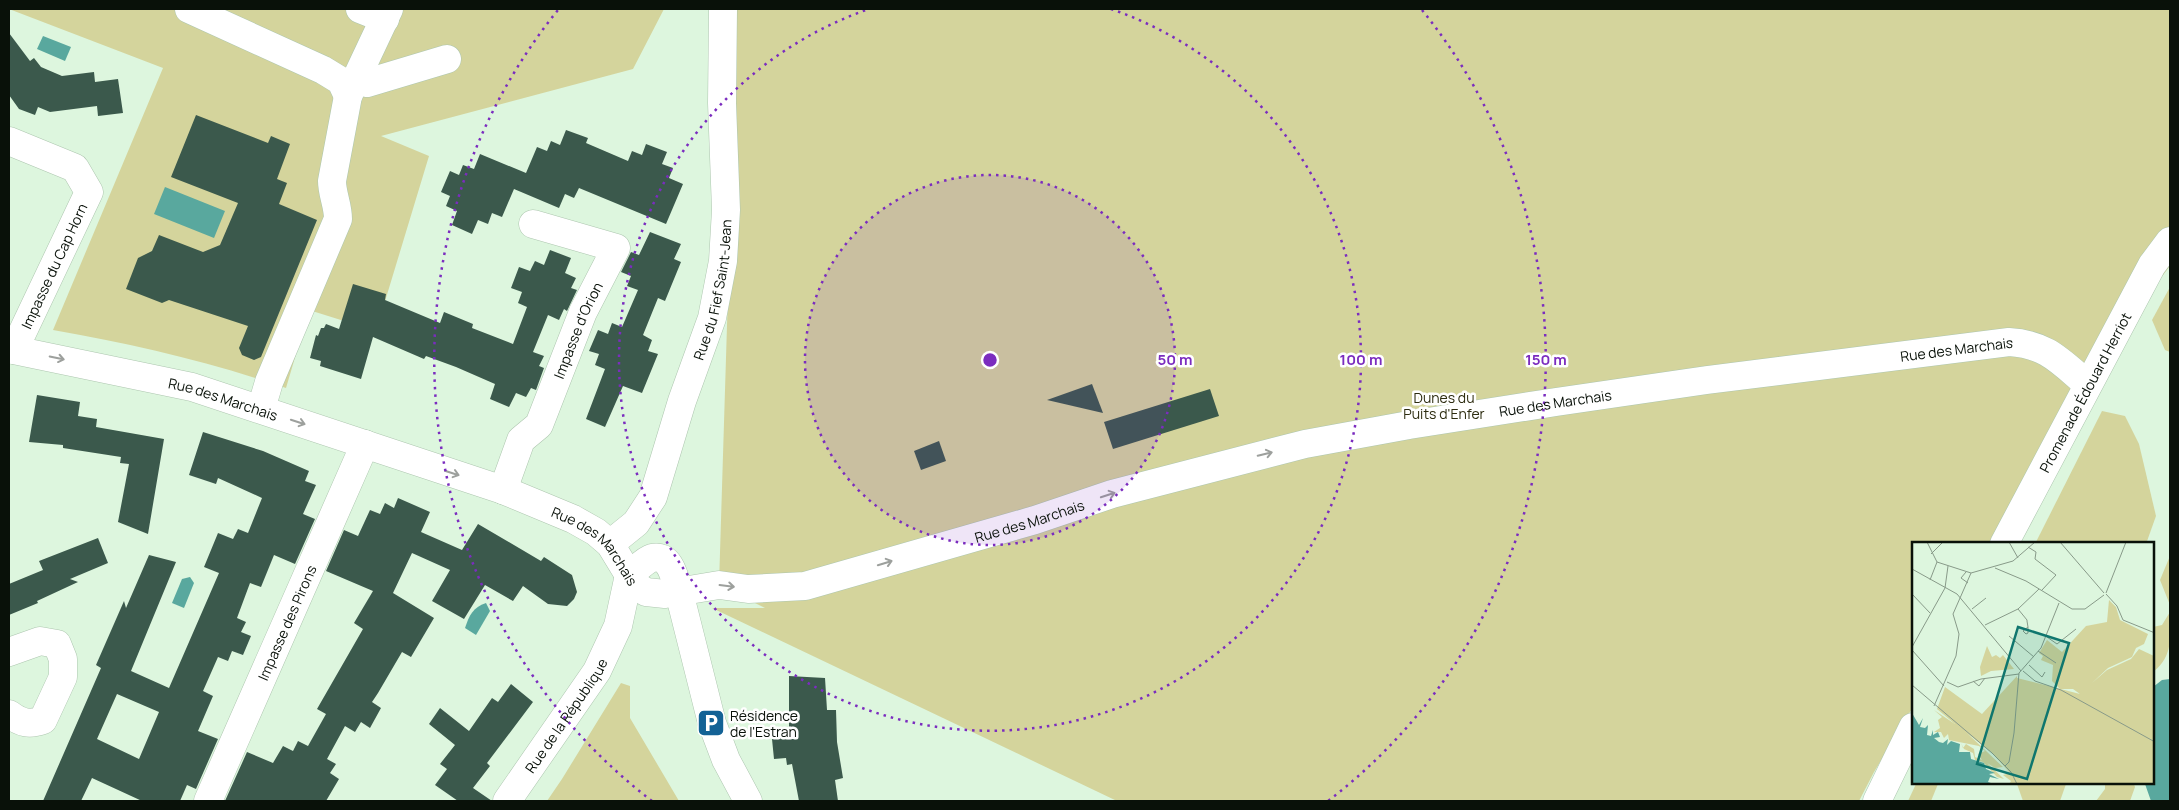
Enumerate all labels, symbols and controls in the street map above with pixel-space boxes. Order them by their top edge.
street label: Impasse du Cap Horn [17,200,91,332]
street label: Rue du Fief Saint-Jean [688,219,735,362]
street label: Impasse d'Orion [549,278,606,381]
street label: Promenade Édouard Herriot [2034,308,2135,475]
street label: Rue des Marchais [1899,332,2014,365]
text: 50 m [1157,349,1193,370]
text: 100 m [1340,349,1382,370]
text: 150 m [1525,349,1567,370]
centre of rings [981,351,999,369]
one-way arrow [48,354,64,364]
street label: Rue des Marchais [167,373,280,424]
street label: Rue des Marchais [1497,385,1613,420]
park label: Dunes du Puits d'Enfer [1403,388,1485,423]
one-way arrow [290,417,306,427]
one-way arrow [1257,449,1273,458]
one-way arrow [444,469,460,478]
one-way arrow [1100,490,1116,500]
street label: Rue des Marchais [972,495,1087,546]
street label: Rue des Marchais [549,502,642,589]
inset map [1912,542,2154,785]
one-way arrow [877,558,893,567]
street label: Impasse des Pirons [253,562,320,683]
one-way arrow [718,581,734,591]
street label: Rue de la République [520,655,611,776]
place label: Résidence de l'Estran [730,706,798,741]
parking icon: Résidence de l'Estran [696,708,726,738]

